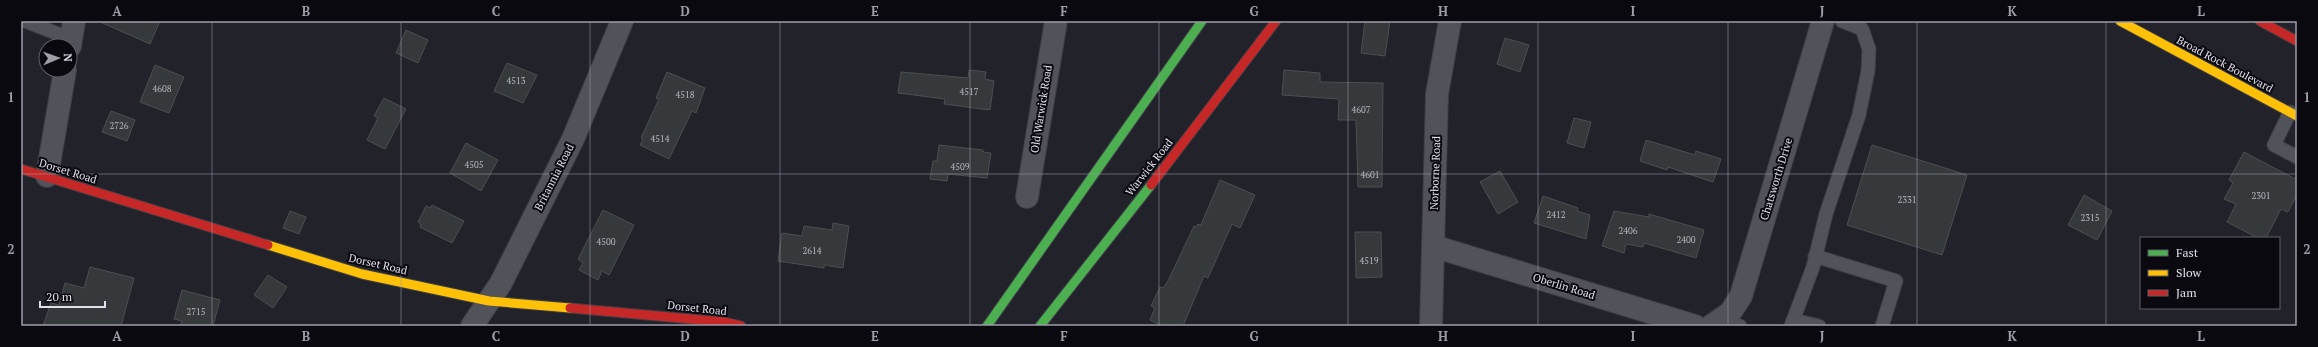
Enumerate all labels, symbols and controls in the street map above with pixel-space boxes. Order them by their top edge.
text: A [112,2,122,20]
text: B [302,2,310,20]
text: C [492,2,500,20]
text: D [680,2,690,20]
text: E [871,2,879,20]
text: F [1060,2,1068,20]
text: G [1249,2,1259,20]
text: H [1438,2,1448,20]
text: I [1631,2,1636,20]
text: J [1820,2,1825,20]
text: K [2007,2,2017,20]
text: L [2197,2,2205,20]
street label: Broad Rock Boulevard [2174,33,2276,95]
north arrow [38,38,78,78]
text: N [61,53,75,63]
street label: Old Warwick Road [1027,64,1055,154]
house number: 4513 [506,75,526,87]
house number: 4608 [152,83,172,95]
house number: 4517 [959,86,979,98]
text: 1 [7,88,15,106]
text: 1 [2303,88,2311,106]
house number: 4518 [675,89,695,101]
house number: 4607 [1351,104,1371,116]
house number: 2726 [109,120,129,132]
house number: 4514 [650,133,670,145]
street label: Warwick Road [1122,136,1176,198]
street label: Norborne Road [1427,136,1443,210]
street label: Chatsworth Drive [1757,136,1795,222]
street label: Britannia Road [531,141,577,213]
street label: Dorset Road [37,156,99,186]
house number: 4505 [464,159,484,171]
house number: 4509 [950,161,970,173]
house number: 4601 [1360,169,1380,181]
house number: 2301 [2251,190,2271,202]
house number: 2331 [1897,194,1917,206]
house number: 2412 [1546,209,1566,221]
house number: 2315 [2080,212,2100,224]
house number: 2406 [1618,225,1638,237]
house number: 2400 [1676,234,1696,246]
house number: 4500 [596,236,616,248]
legend [2140,237,2280,309]
text: 2 [7,240,15,258]
text: 2 [2303,240,2311,258]
house number: 2614 [802,245,822,257]
text: Fast [2176,245,2199,260]
street label: Dorset Road [347,250,409,278]
house number: 4519 [1359,255,1379,267]
text: Slow [2176,265,2202,280]
street label: Oberlin Road [1531,270,1597,302]
scale bar [40,283,105,309]
text: Jam [2176,285,2197,300]
text: 20 m [46,289,73,304]
street label: Dorset Road [667,298,727,318]
house number: 2715 [186,306,206,318]
text: A [112,327,122,345]
text: B [302,327,310,345]
text: C [492,327,500,345]
text: D [680,327,690,345]
text: E [871,327,879,345]
text: F [1060,327,1068,345]
text: G [1249,327,1259,345]
text: H [1438,327,1448,345]
text: I [1631,327,1636,345]
text: J [1820,327,1825,345]
text: K [2007,327,2017,345]
text: L [2197,327,2205,345]

